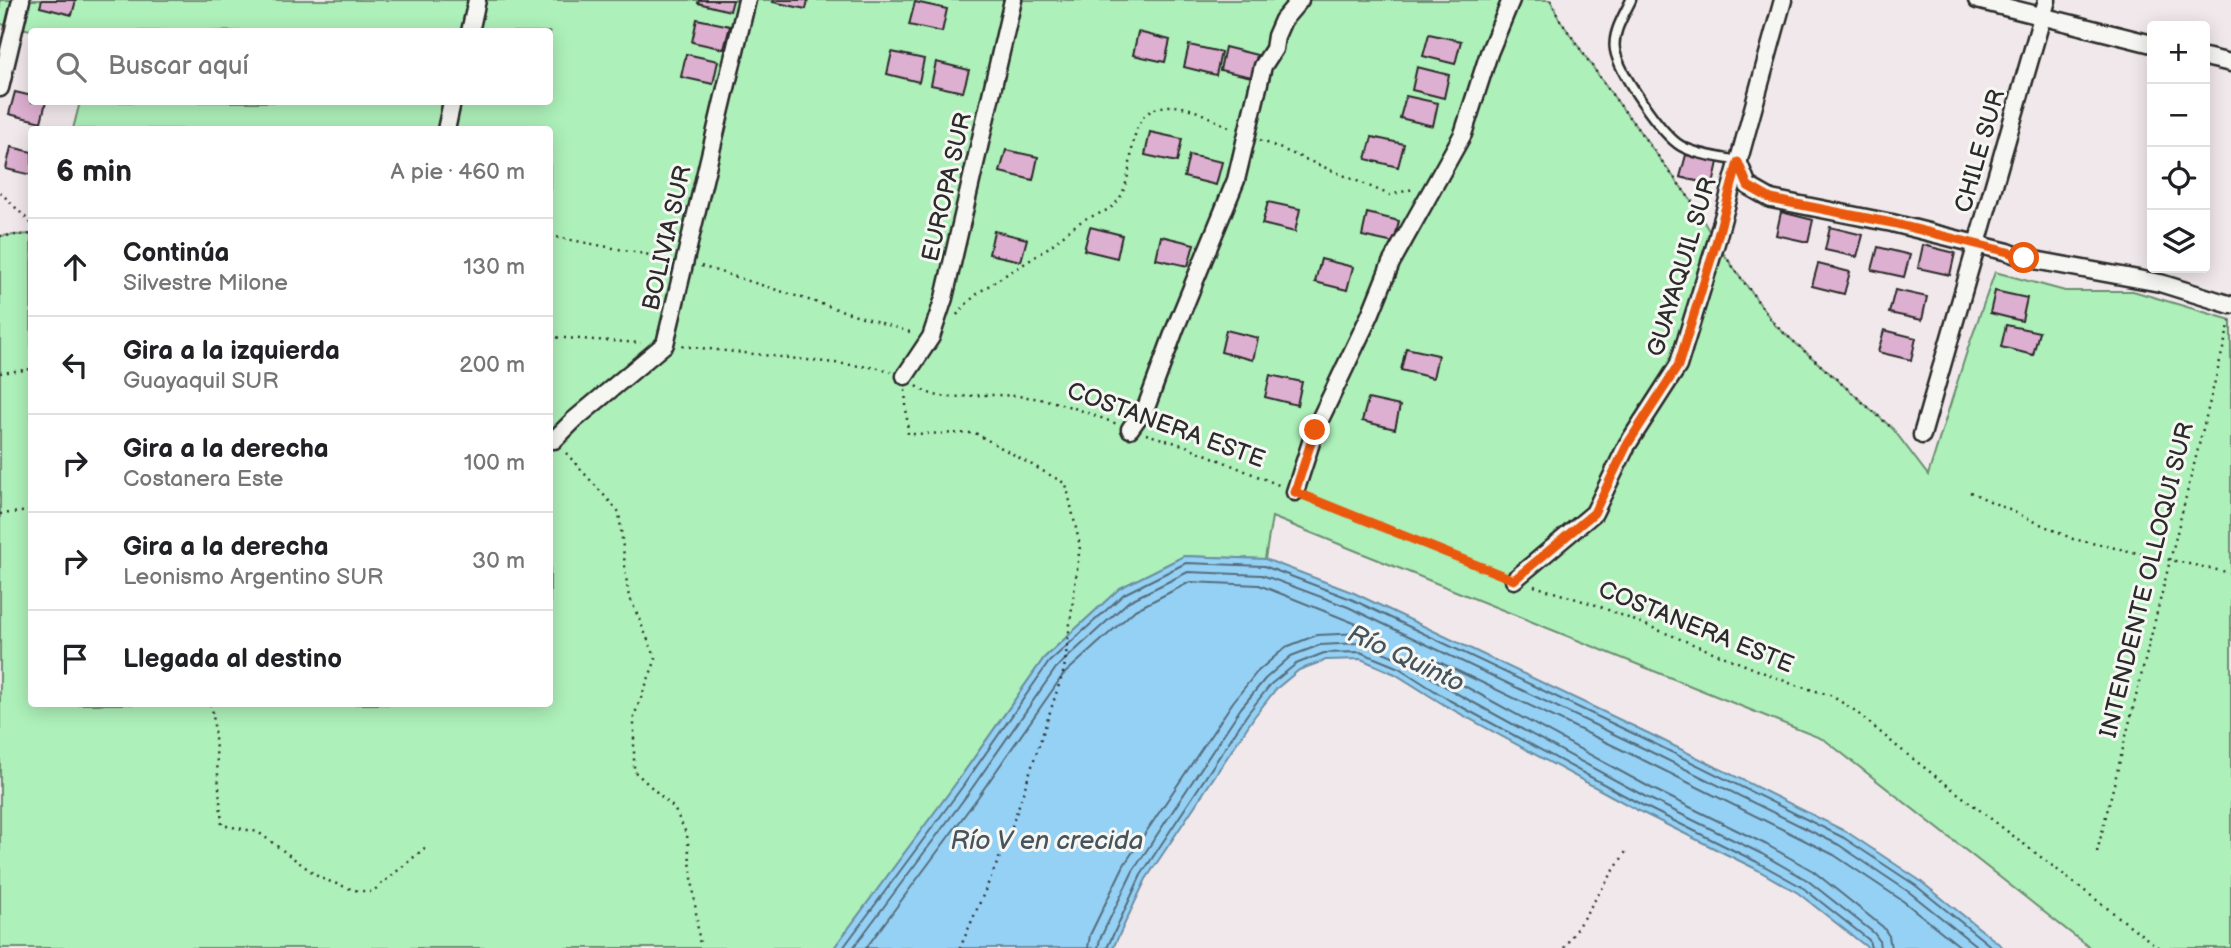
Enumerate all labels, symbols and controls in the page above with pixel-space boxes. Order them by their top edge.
map controls [2147,21,2210,273]
button: + [2147,21,2210,84]
search box [28,28,553,105]
icon: search [52,48,90,86]
text: Buscar aquí [108,51,249,82]
button: − [2147,84,2210,147]
street label: CHILE SUR [1949,86,2011,216]
street label: EUROPA SUR [916,110,978,264]
button: locate [2147,147,2210,210]
text: 6 min [56,154,132,190]
text: A pie · 460 m [391,158,525,186]
street label: BOLIVIA SUR [636,163,698,313]
street label: GUAYAQUIL SUR [1641,174,1723,360]
button: layers [2147,210,2210,273]
text: Continúa [123,238,230,269]
route start [2008,242,2039,273]
icon: ahead [56,248,94,286]
text: 130 m [463,253,525,281]
text: Silvestre Milone [123,269,288,297]
text: Gira a la izquierda [123,336,340,367]
icon: left [56,346,94,384]
text: 200 m [459,351,525,379]
text: Guayaquil SUR [123,367,278,395]
street label: COSTANERA ESTE [1063,376,1269,474]
route end [1299,414,1330,445]
street label: INTENDENTE OLLOQUI SUR [2094,419,2200,741]
text: Gira a la derecha [123,434,329,465]
icon: right [56,444,94,482]
text: 100 m [464,449,525,477]
text: Costanera Este [123,465,283,493]
text: Gira a la derecha [123,532,329,563]
icon: right [56,542,94,580]
text: 30 m [472,547,525,575]
text: Leonismo Argentino SUR [123,563,383,591]
street label: COSTANERA ESTE [1594,575,1798,679]
water label: Río Quinto [1343,619,1469,699]
icon: arrive [56,640,94,678]
text: Llegada al destino [123,644,342,675]
water label: Río V en crecida [951,826,1143,857]

